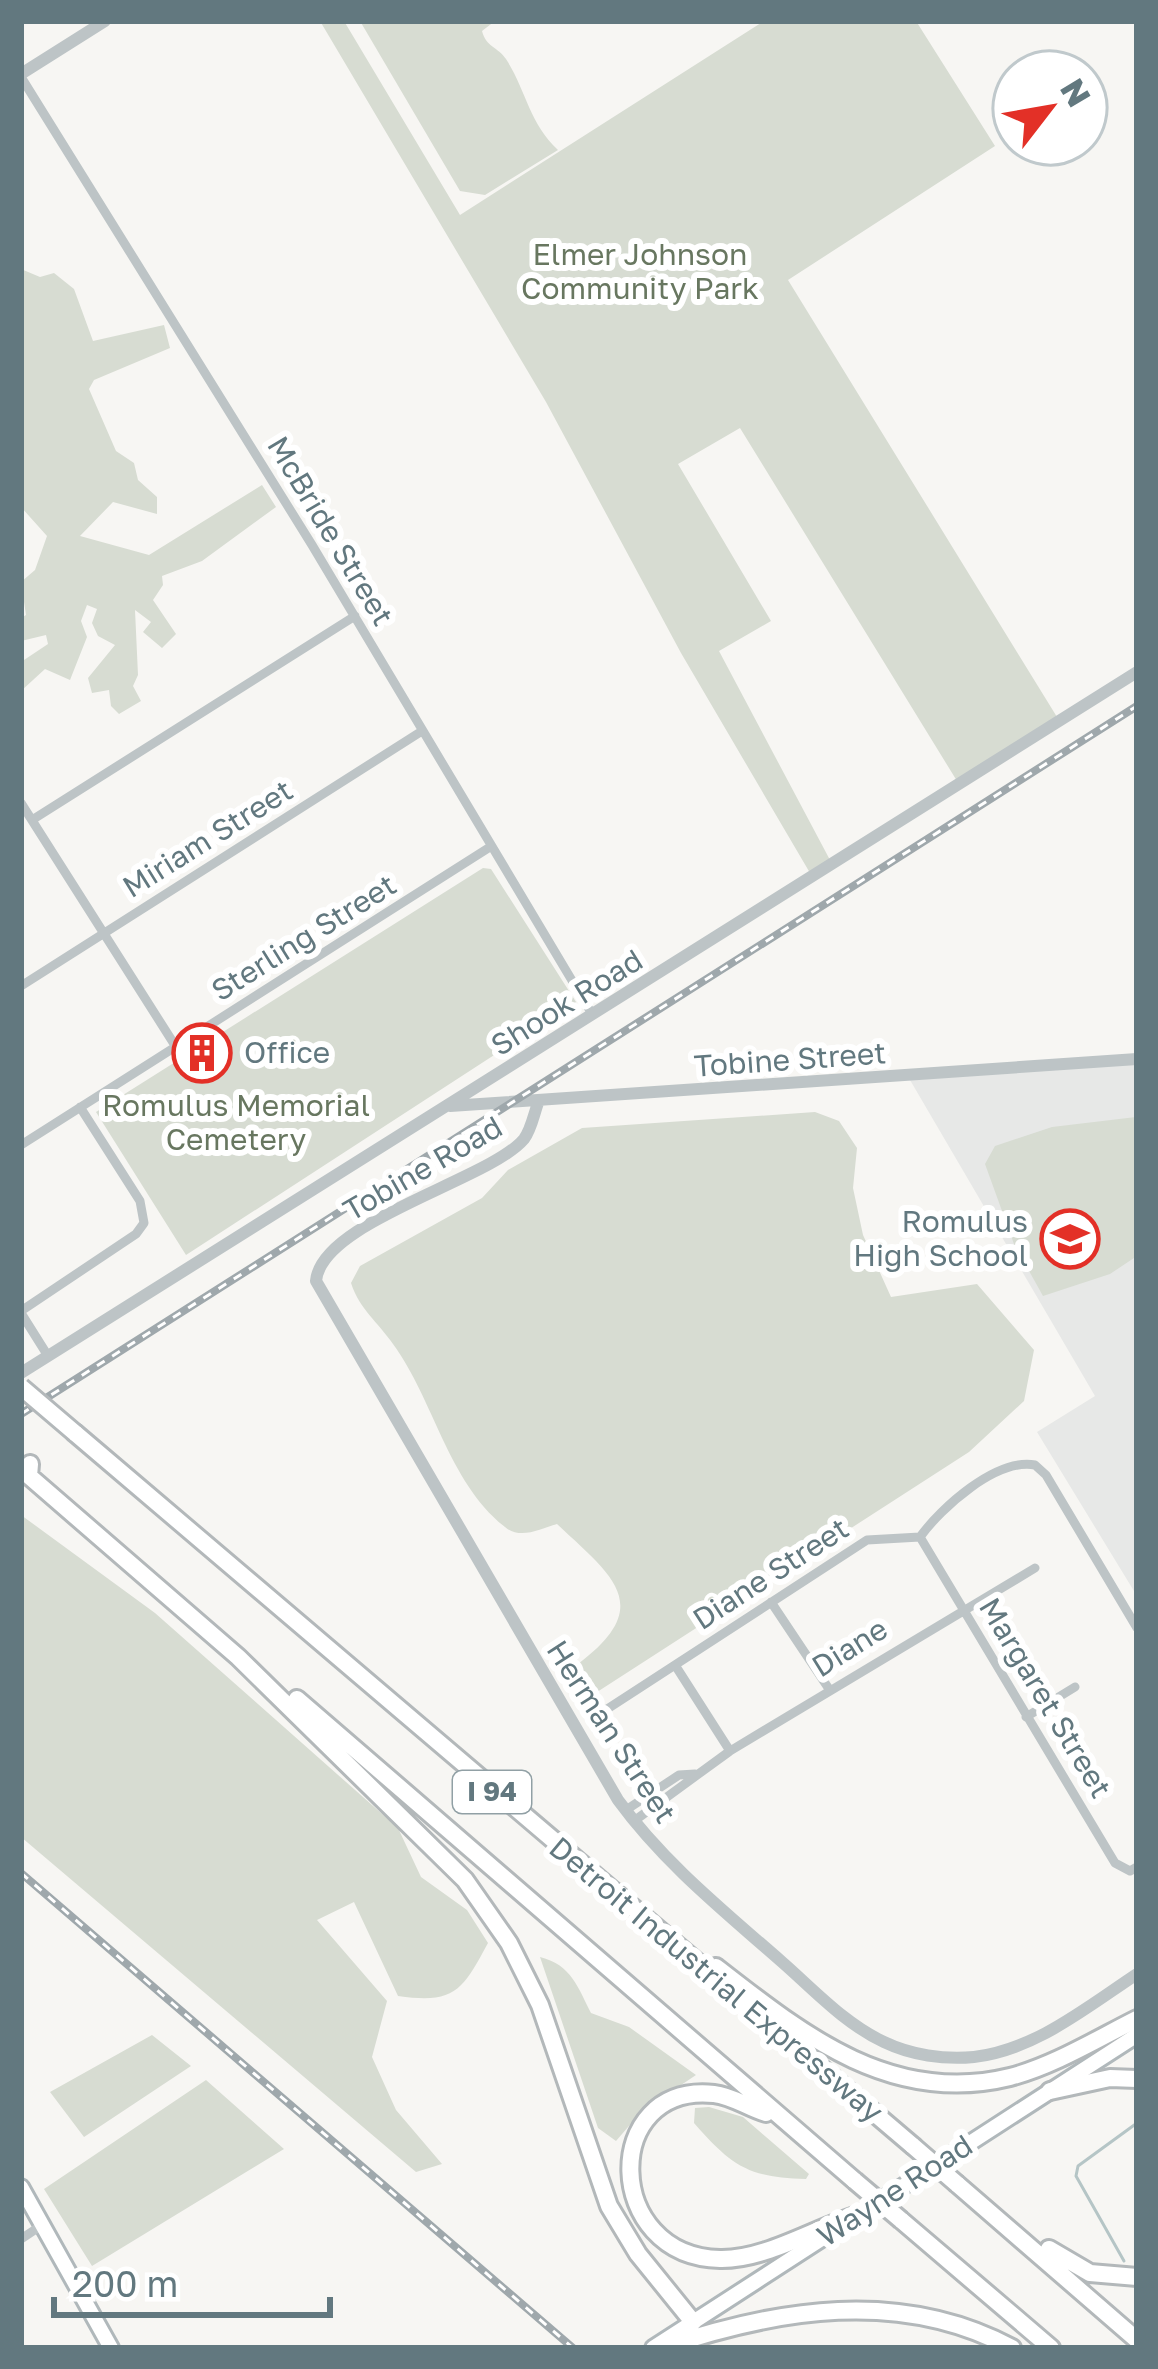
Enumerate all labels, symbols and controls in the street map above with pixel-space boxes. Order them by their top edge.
north arrow [990,48,1110,168]
text: N [1053,71,1099,113]
park label: Elmer Johnson Community Park [521,236,759,306]
street label: McBride Street [260,429,401,632]
street label: Miriam Street [116,772,299,905]
street label: Sterling Street [205,866,402,1008]
street label: Shook Road [484,941,649,1063]
building icon: Office [171,1022,233,1084]
place label: Office [244,1034,330,1070]
street label: Tobine Street [693,1034,887,1084]
park label: Romulus Memorial Cemetery [102,1087,370,1157]
street label: Tobine Road [337,1108,508,1228]
place label: Romulus High School [853,1203,1028,1273]
school or university icon: Romulus High School [1039,1208,1101,1270]
street label: Diane Street [686,1510,855,1637]
street label: Margaret Street [972,1591,1120,1804]
street label: Diane [805,1610,894,1684]
street label: Herman Street [540,1634,684,1829]
road number: I 94 [453,1771,531,1813]
street label: Detroit Industrial Expressway [543,1829,891,2129]
street label: Wayne Road [810,2127,979,2254]
scale bar [54,2243,330,2317]
text: 200 m [72,2262,178,2305]

